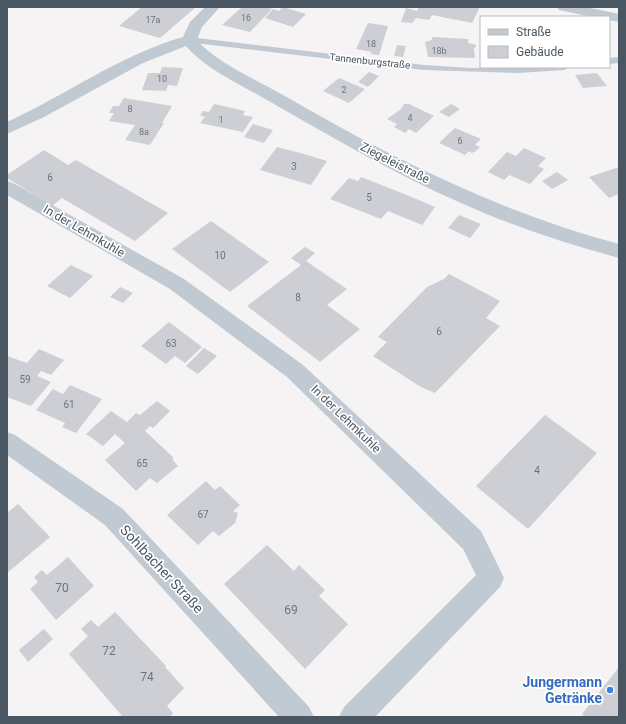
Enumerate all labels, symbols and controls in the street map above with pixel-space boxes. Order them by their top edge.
house number: 16 [241,13,251,23]
house number: 17a [145,15,161,25]
legend [480,16,610,68]
text: Straße [516,25,551,39]
house number: 18 [366,39,376,49]
text: Gebäude [516,45,564,59]
house number: 18b [431,46,447,56]
street label: Tannenburgstraße [329,51,411,71]
house number: 10 [157,74,167,84]
house number: 2 [341,85,347,95]
house number: 8 [127,104,133,114]
house number: 4 [407,113,413,123]
house number: 1 [218,115,224,125]
house number: 8a [139,127,149,137]
house number: 6 [457,136,463,146]
street label: Ziegeleistraße [358,140,432,186]
house number: 3 [291,161,297,172]
house number: 6 [47,172,53,183]
house number: 5 [366,192,372,203]
street label: In der Lehmkuhle [41,202,127,260]
house number: 10 [214,250,226,261]
house number: 8 [295,292,301,303]
house number: 6 [436,326,442,337]
house number: 63 [165,338,177,349]
house number: 59 [19,374,31,385]
street label: In der Lehmkuhle [308,382,384,456]
house number: 61 [63,399,75,410]
house number: 65 [136,458,148,469]
house number: 4 [534,465,540,476]
house number: 67 [197,509,209,520]
street label: Sohlbacher Straße [117,522,207,616]
house number: 70 [55,581,69,595]
house number: 69 [284,603,298,617]
house number: 72 [102,644,116,658]
house number: 74 [140,670,154,684]
place label: Jungermann Getränke [522,674,602,706]
marker: Jungermann Getränke [605,685,615,695]

